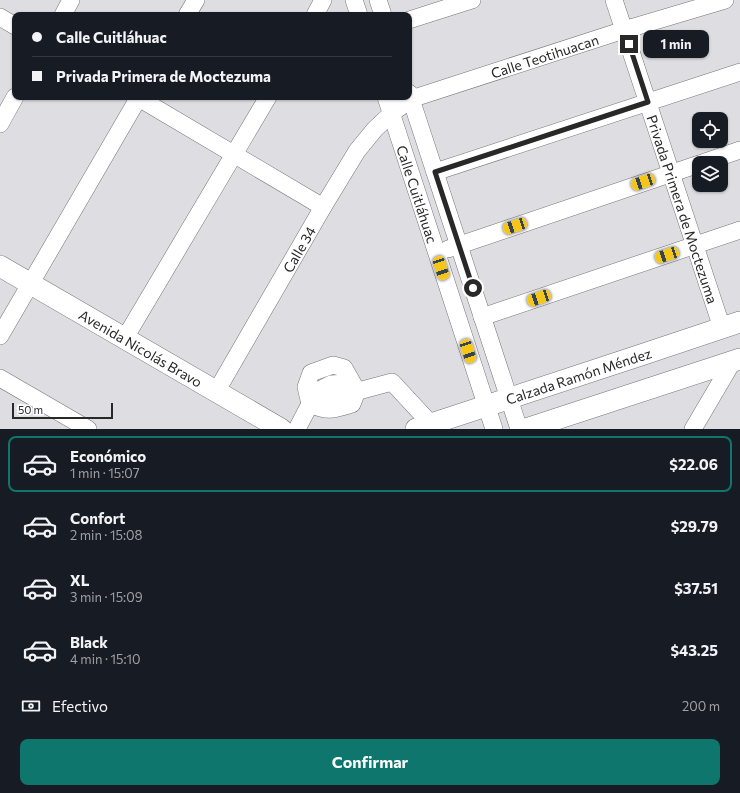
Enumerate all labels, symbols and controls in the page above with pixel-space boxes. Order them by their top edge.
text: Calle Cuitláhuac [56,28,167,46]
street label: Calle Teotihuacan [488,30,601,81]
callout: 1 min [643,30,709,58]
route end [620,35,638,53]
text: 1 min [661,36,691,52]
text: Privada Primera de Moctezuma [56,67,271,85]
street label: Privada Primera de Moctezuma [644,112,722,306]
map controls [692,112,728,192]
button: locate [692,112,728,148]
street label: Calle Cuitláhuac [394,143,441,245]
button: layers [692,156,728,192]
car [630,172,656,192]
car [502,217,528,235]
street label: Calle 34 [279,223,319,275]
car [654,246,680,264]
car [432,255,450,281]
route start [464,279,482,297]
car [526,288,552,308]
street label: Avenida Nicolás Bravo [76,305,206,390]
car [459,338,477,364]
street label: Calzada Ramón Méndez [504,344,653,407]
scale bar [12,401,113,420]
text: 50 m [18,403,43,416]
icon: car [22,446,58,482]
text: Económico [70,447,146,465]
text: $22.06 [669,455,718,473]
text: 1 min · 15:07 [70,465,140,481]
icon: car [22,508,58,544]
text: Confort [70,509,125,527]
text: $29.79 [671,517,718,535]
text: 2 min · 15:08 [70,527,142,543]
icon: car [22,570,58,606]
text: XL [70,571,89,589]
text: $37.51 [674,579,718,597]
text: 3 min · 15:09 [70,589,143,605]
icon: car [22,632,58,668]
text: Black [70,633,108,651]
text: $43.25 [670,641,718,659]
text: 4 min · 15:10 [70,651,141,667]
icon: cash [20,695,42,717]
text: Efectivo [52,697,108,715]
text: 200 m [682,698,720,714]
button: Confirmar [20,739,720,785]

